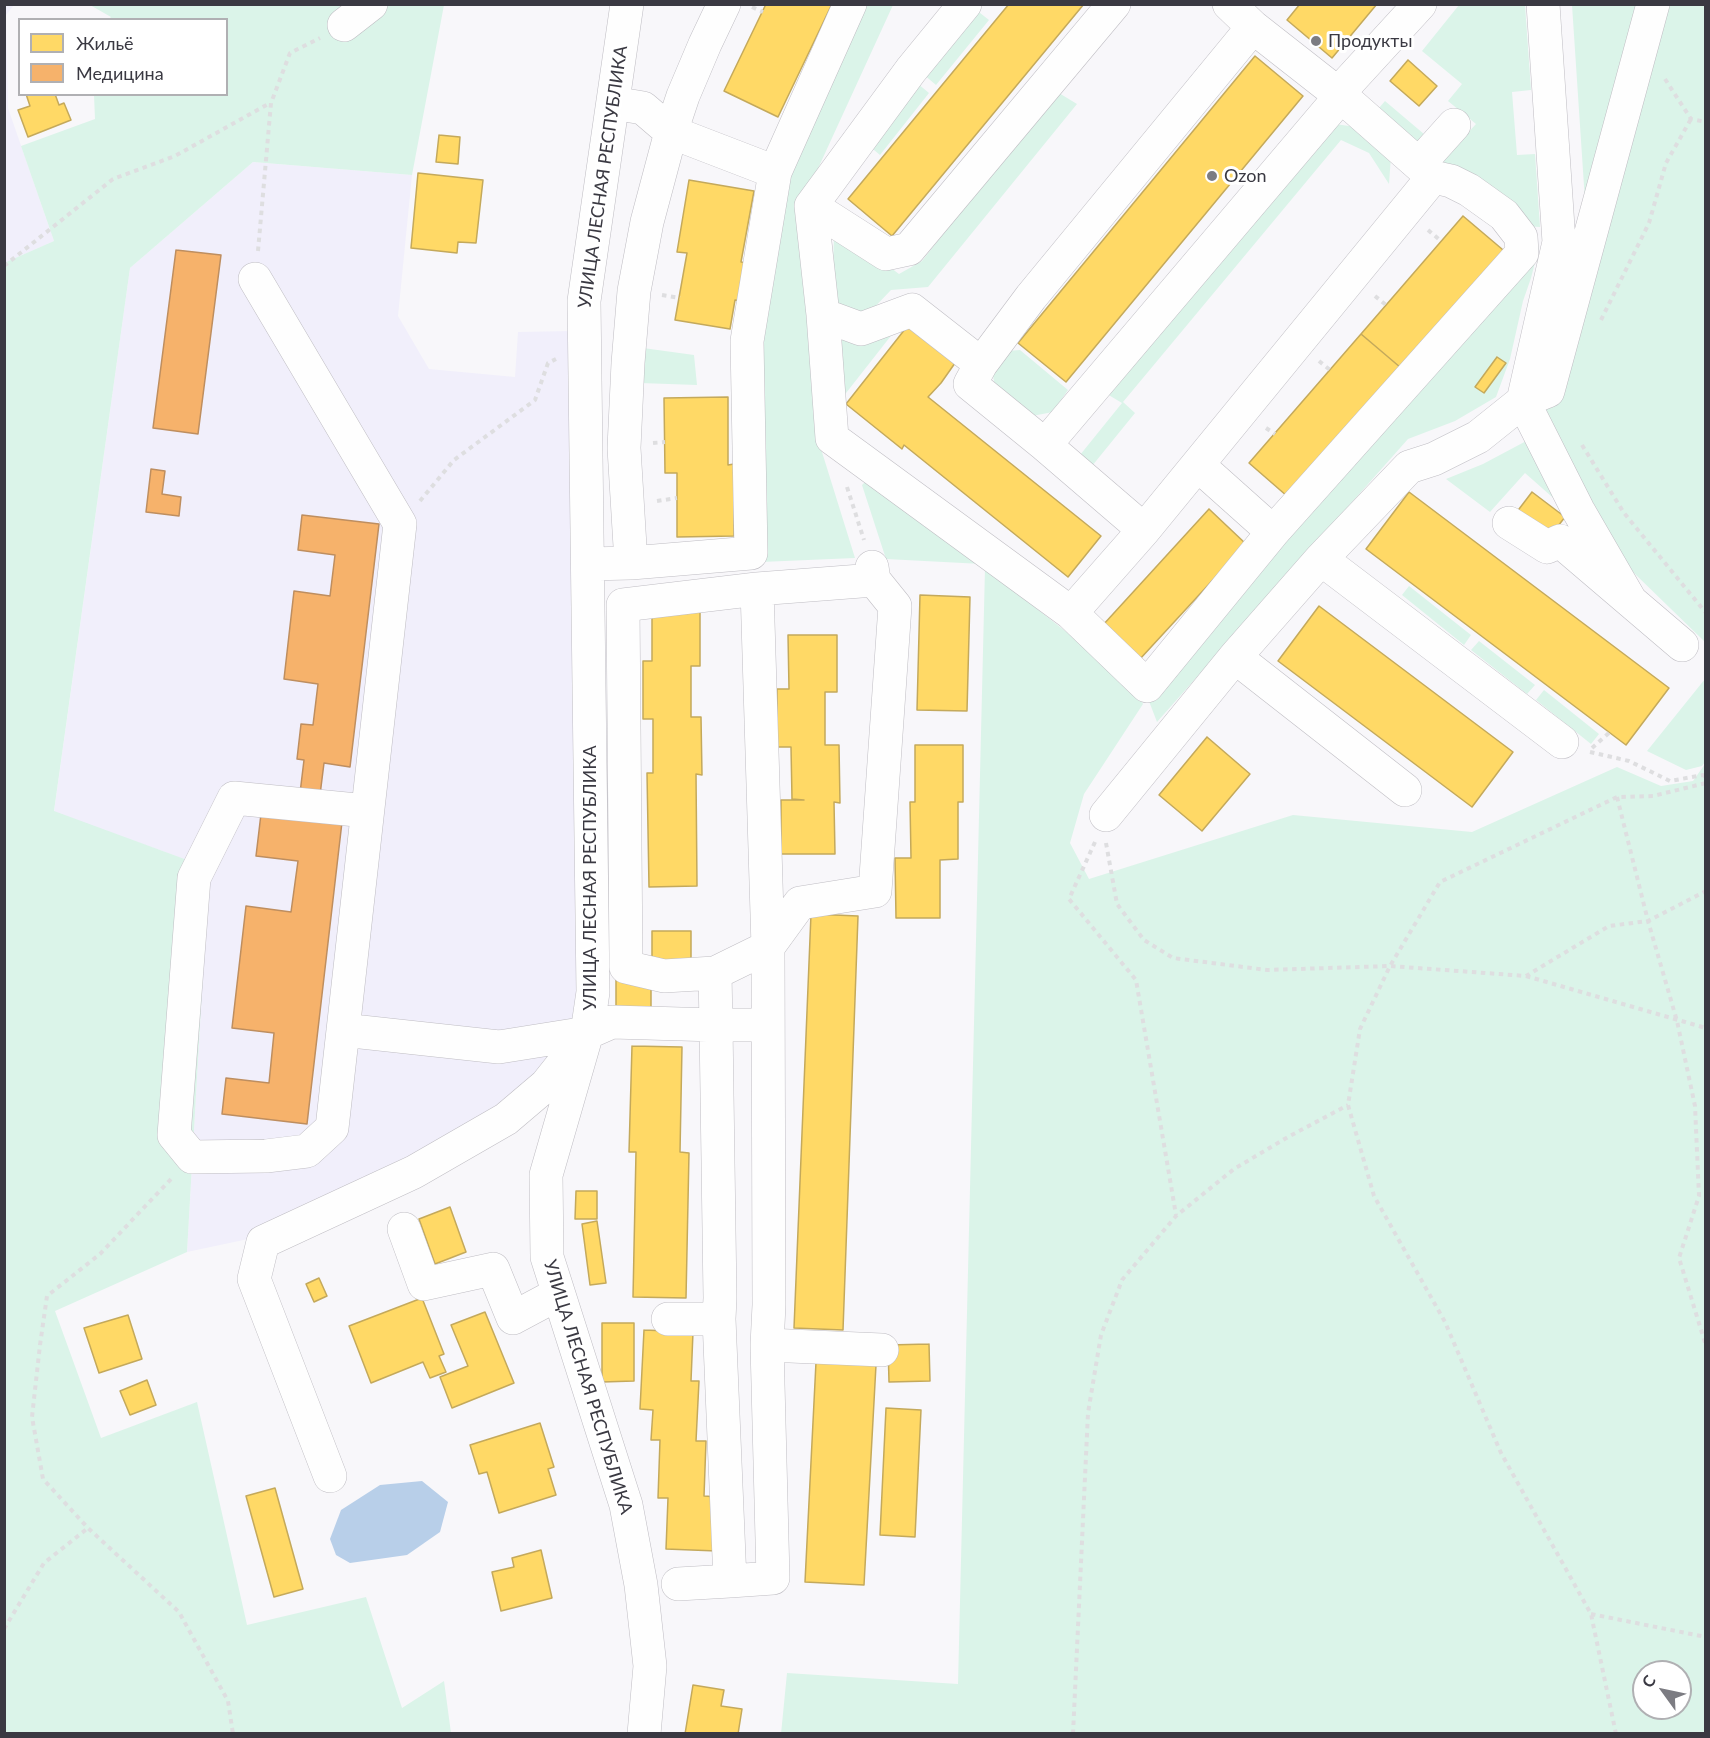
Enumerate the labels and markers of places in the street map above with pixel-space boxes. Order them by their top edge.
place label: Продукты [1328,30,1412,52]
marker: Продукты [1309,34,1323,48]
place label: Ozon [1224,165,1266,187]
marker: Ozon [1205,169,1219,183]

